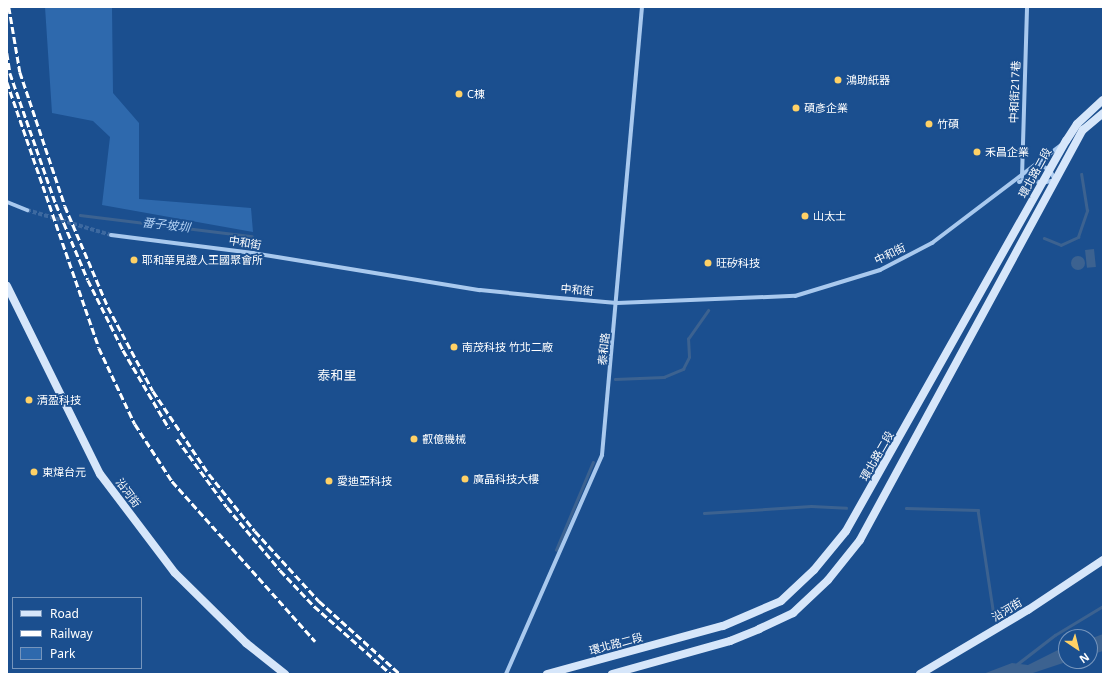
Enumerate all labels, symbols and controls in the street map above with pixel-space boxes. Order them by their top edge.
street label: 中和街217巷 [1007,60,1023,124]
place label: 鴻助紙器 [846,73,890,87]
marker: 鴻助紙器 [833,75,843,85]
place label: C棟 [467,87,485,101]
marker: C棟 [454,89,464,99]
place label: 碩彥企業 [804,101,848,115]
marker: 碩彥企業 [791,103,801,113]
place label: 竹碩 [937,117,959,131]
marker: 竹碩 [924,119,934,129]
place label: 禾昌企業 [985,145,1029,159]
street label: 環北路二段 [1016,146,1054,200]
marker: 禾昌企業 [972,147,982,157]
place label: 山太士 [813,209,846,223]
marker: 山太士 [800,211,810,221]
water label: 番子坡圳 [141,215,191,235]
street label: 中和街 [228,234,262,252]
street label: 中和街 [872,241,908,267]
place label: 耶和華見證人王國聚會所 [142,253,263,267]
marker: 耶和華見證人王國聚會所 [129,255,139,265]
place label: 旺矽科技 [716,256,760,270]
marker: 旺矽科技 [703,258,713,268]
street label: 中和街 [560,282,594,298]
street label: 泰和路 [596,332,612,366]
place label: 南茂科技 竹北二廠 [462,340,553,354]
marker: 南茂科技 竹北二廠 [449,342,459,352]
district label: 泰和里 [318,367,356,383]
place label: 清盈科技 [37,393,81,407]
marker: 清盈科技 [24,395,34,405]
street label: 環北路二段 [858,429,896,483]
place label: 叡億機械 [422,432,466,446]
marker: 叡億機械 [409,434,419,444]
place label: 東煒台元 [42,465,86,479]
marker: 東煒台元 [29,467,39,477]
place label: 廣晶科技大樓 [473,472,539,486]
place label: 愛迪亞科技 [337,474,392,488]
marker: 廣晶科技大樓 [460,474,470,484]
street label: 沿河街 [113,476,143,510]
marker: 愛迪亞科技 [324,476,334,486]
street label: 沿河街 [989,596,1025,624]
legend [12,597,142,669]
text: Road [50,605,79,622]
text: Railway [50,625,93,642]
north arrow [1058,629,1098,669]
street label: 環北路二段 [588,631,644,657]
text: Park [50,645,75,662]
text: N [1077,650,1093,667]

